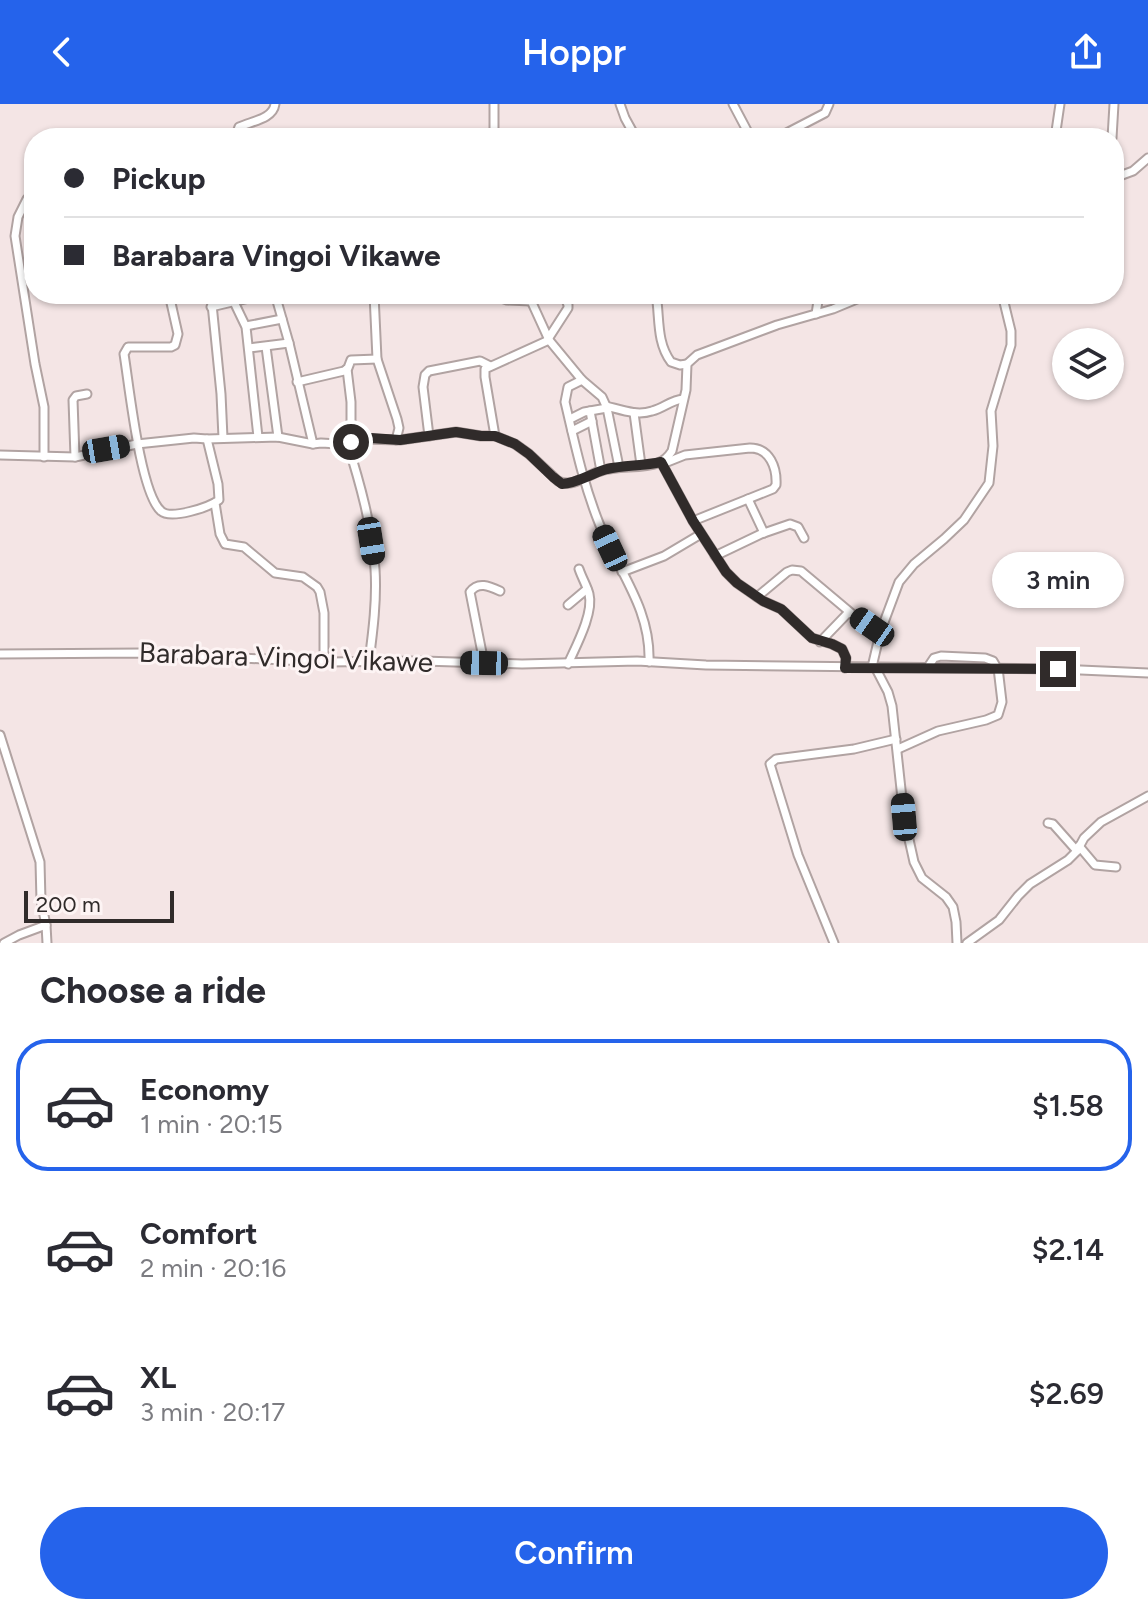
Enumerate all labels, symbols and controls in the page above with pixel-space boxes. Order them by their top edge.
icon: back [40,30,84,74]
icon: share [1064,30,1108,74]
text: Hoppr [522,31,626,74]
text: Pickup [112,160,206,197]
text: Barabara Vingoi Vikawe [112,237,441,274]
map controls [1052,328,1124,400]
button: layers [1052,328,1124,400]
route start [333,424,369,460]
car [80,433,132,465]
car [355,515,387,567]
car [589,521,631,575]
callout: 3 min [992,553,1124,609]
text: 3 min [1026,564,1090,596]
car [845,603,899,651]
street label: Barabara Vingoi Vikawe [138,635,434,679]
car [460,651,508,675]
route end [1040,651,1076,687]
car [890,792,918,842]
scale bar [24,887,174,923]
text: 200 m [36,891,101,918]
text: Choose a ride [40,969,266,1012]
icon: car [44,1069,116,1141]
text: Economy [140,1071,269,1108]
text: $1.58 [1032,1087,1104,1124]
text: 1 min · 20:15 [140,1108,283,1140]
icon: car [44,1213,116,1285]
text: Comfort [140,1215,258,1252]
text: $2.14 [1032,1231,1104,1268]
text: 2 min · 20:16 [140,1252,286,1284]
icon: car [44,1357,116,1429]
text: XL [140,1359,176,1396]
text: $2.69 [1029,1375,1104,1412]
text: 3 min · 20:17 [140,1396,285,1428]
button: Confirm [40,1507,1108,1599]

